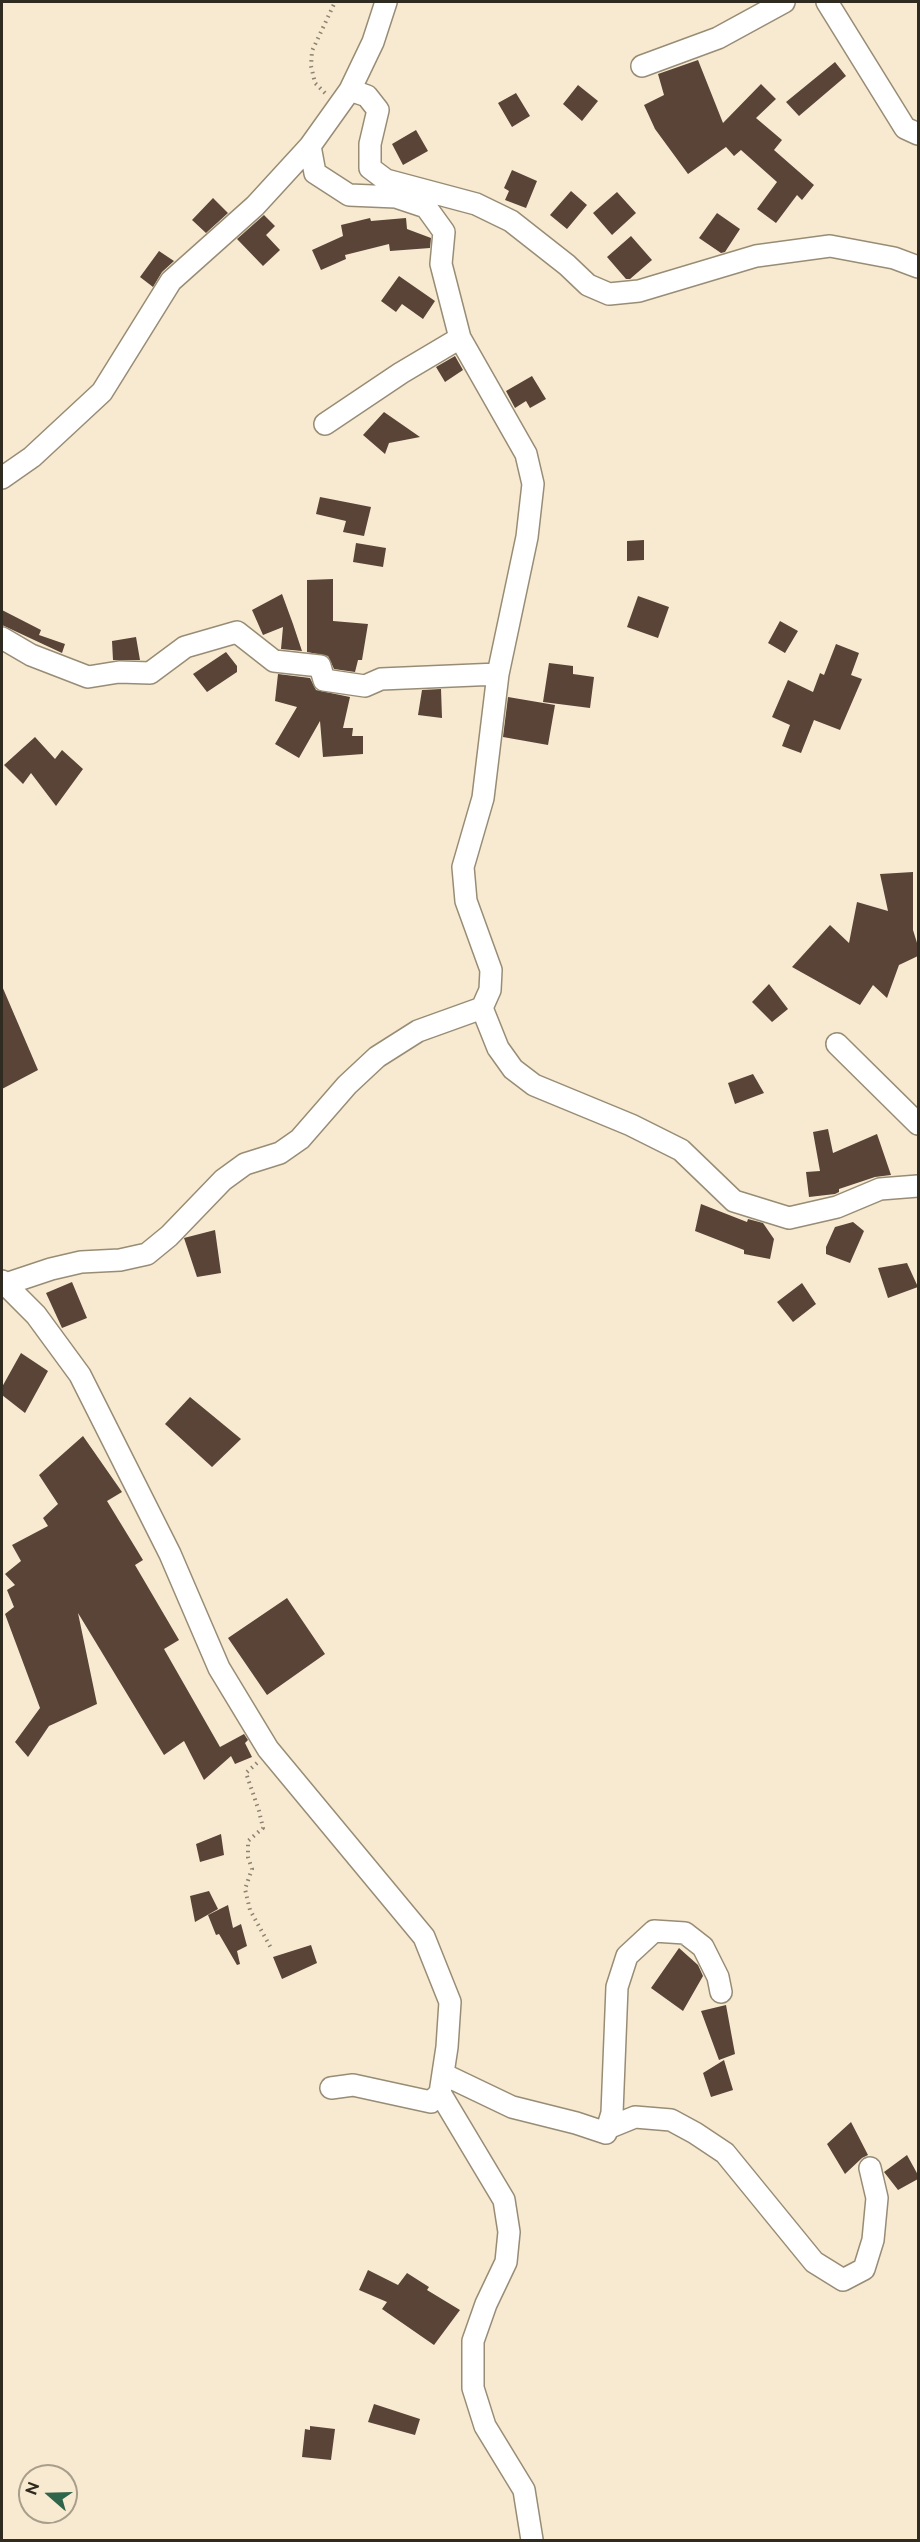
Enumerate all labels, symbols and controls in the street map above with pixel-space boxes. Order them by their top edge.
north arrow [18,2464,78,2524]
text: N [21,2479,44,2497]

